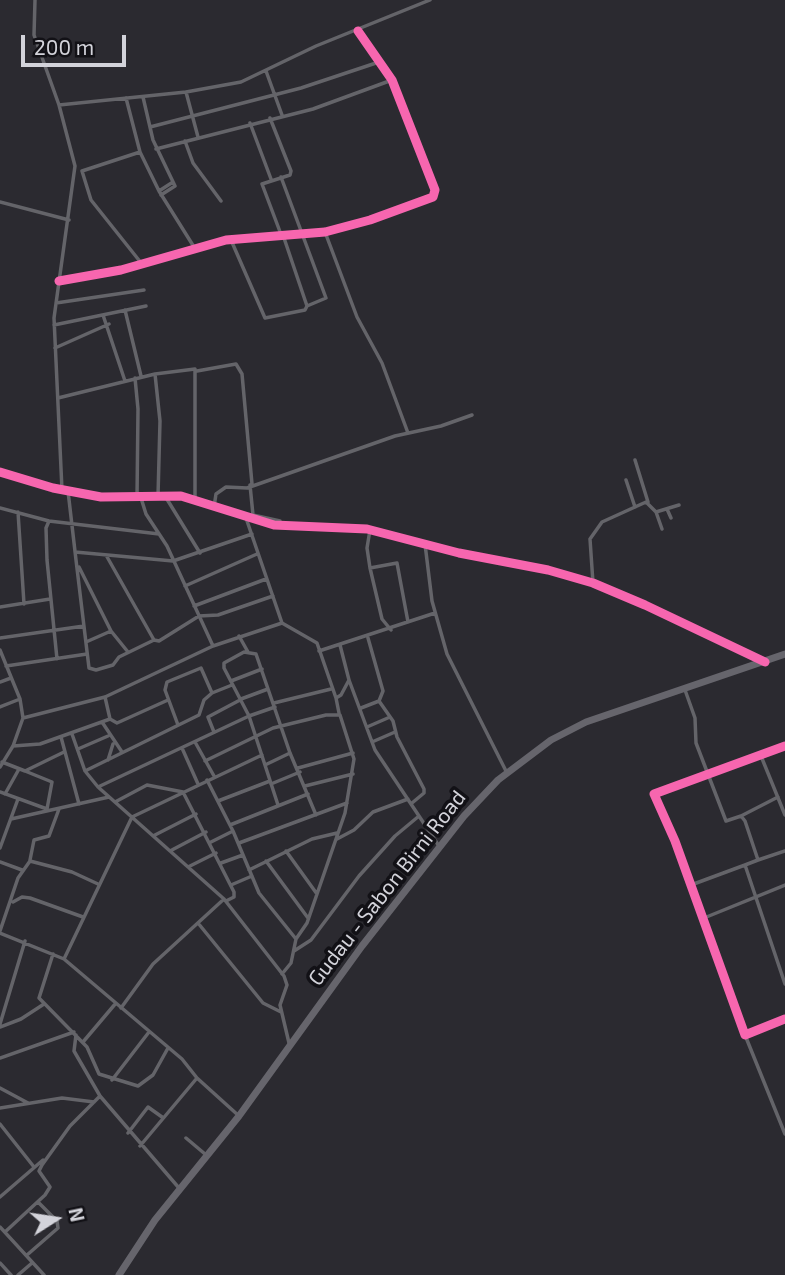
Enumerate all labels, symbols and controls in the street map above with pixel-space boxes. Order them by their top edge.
scale bar [24,21,130,65]
text: 200 m [34,34,94,59]
street label: Gudau - Sabon Birni Road [303,785,471,991]
north arrow [21,1184,91,1254]
text: N [64,1205,90,1224]

